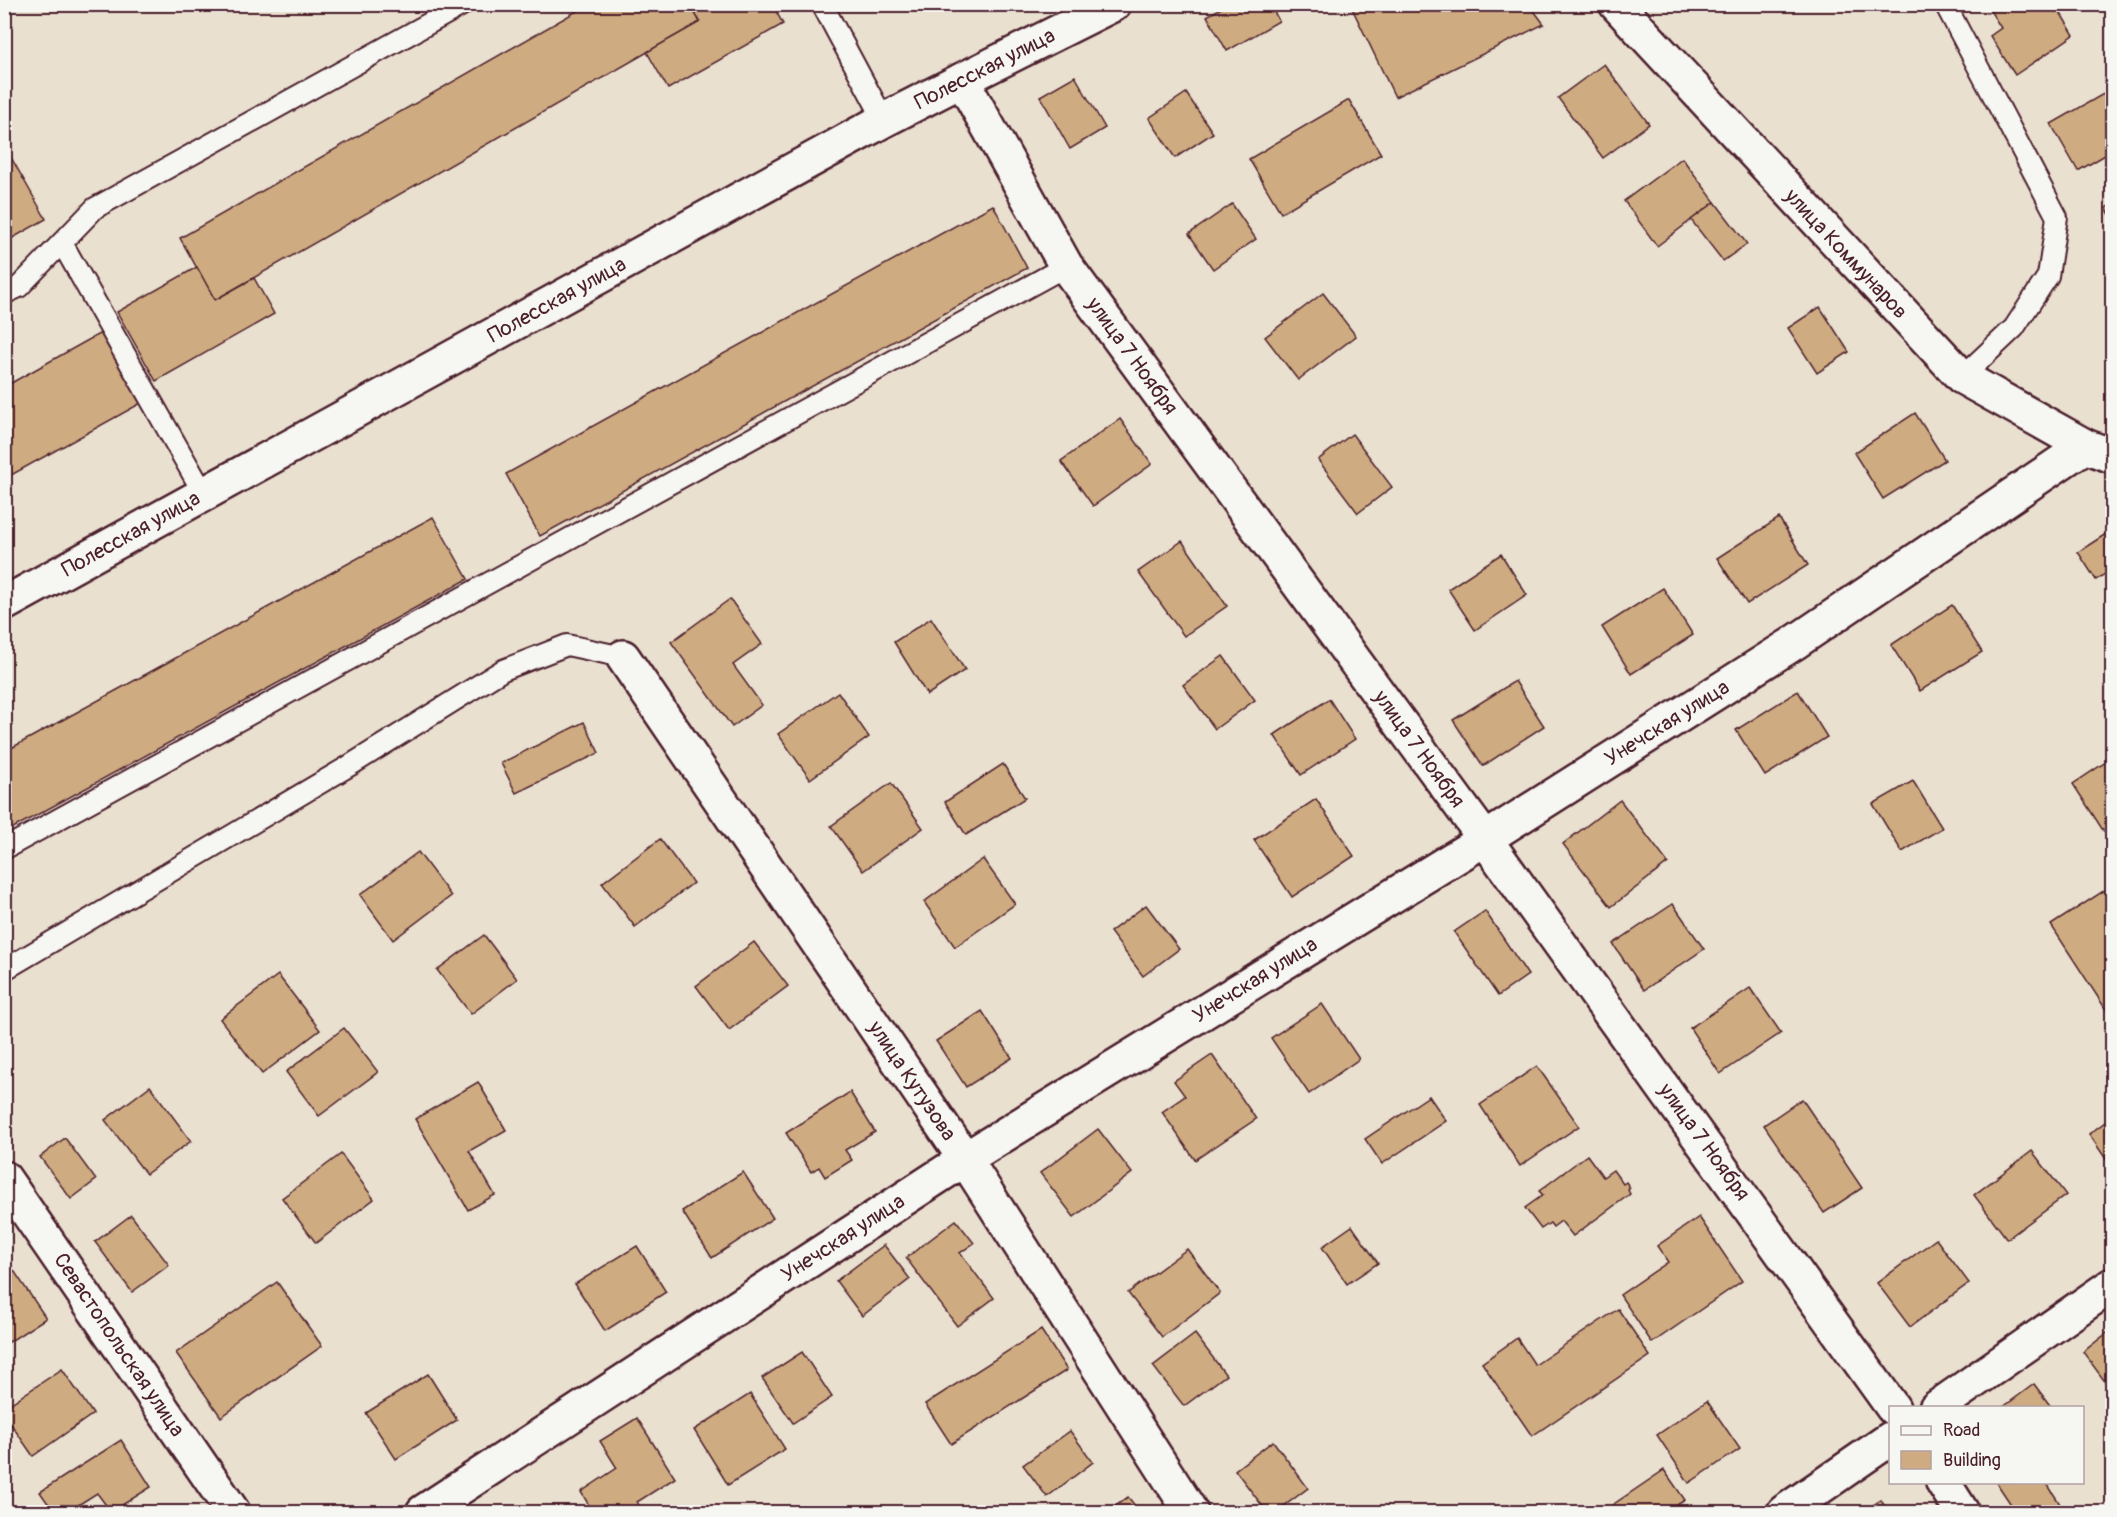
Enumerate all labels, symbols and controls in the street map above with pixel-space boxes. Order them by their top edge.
street label: Полесская улица [910,22,1060,116]
street label: улица Коммунаров [1778,182,1913,325]
street label: Полесская улица [483,251,631,349]
street label: улица 7 Ноября [1080,291,1184,420]
street label: Полесская улица [57,485,205,583]
street label: Унечская улица [1600,674,1734,772]
street label: улица 7 Ноября [1367,684,1471,813]
street label: Унечская улица [1188,931,1322,1029]
street label: улица Кутузова [861,1015,962,1146]
street label: улица 7 Ноября [1652,1077,1756,1206]
street label: Унечская улица [776,1188,910,1288]
street label: Севастопольская улица [47,1248,191,1442]
legend [1889,1406,2084,1484]
text: Road [1943,1419,1980,1442]
text: Building [1943,1449,2001,1472]

